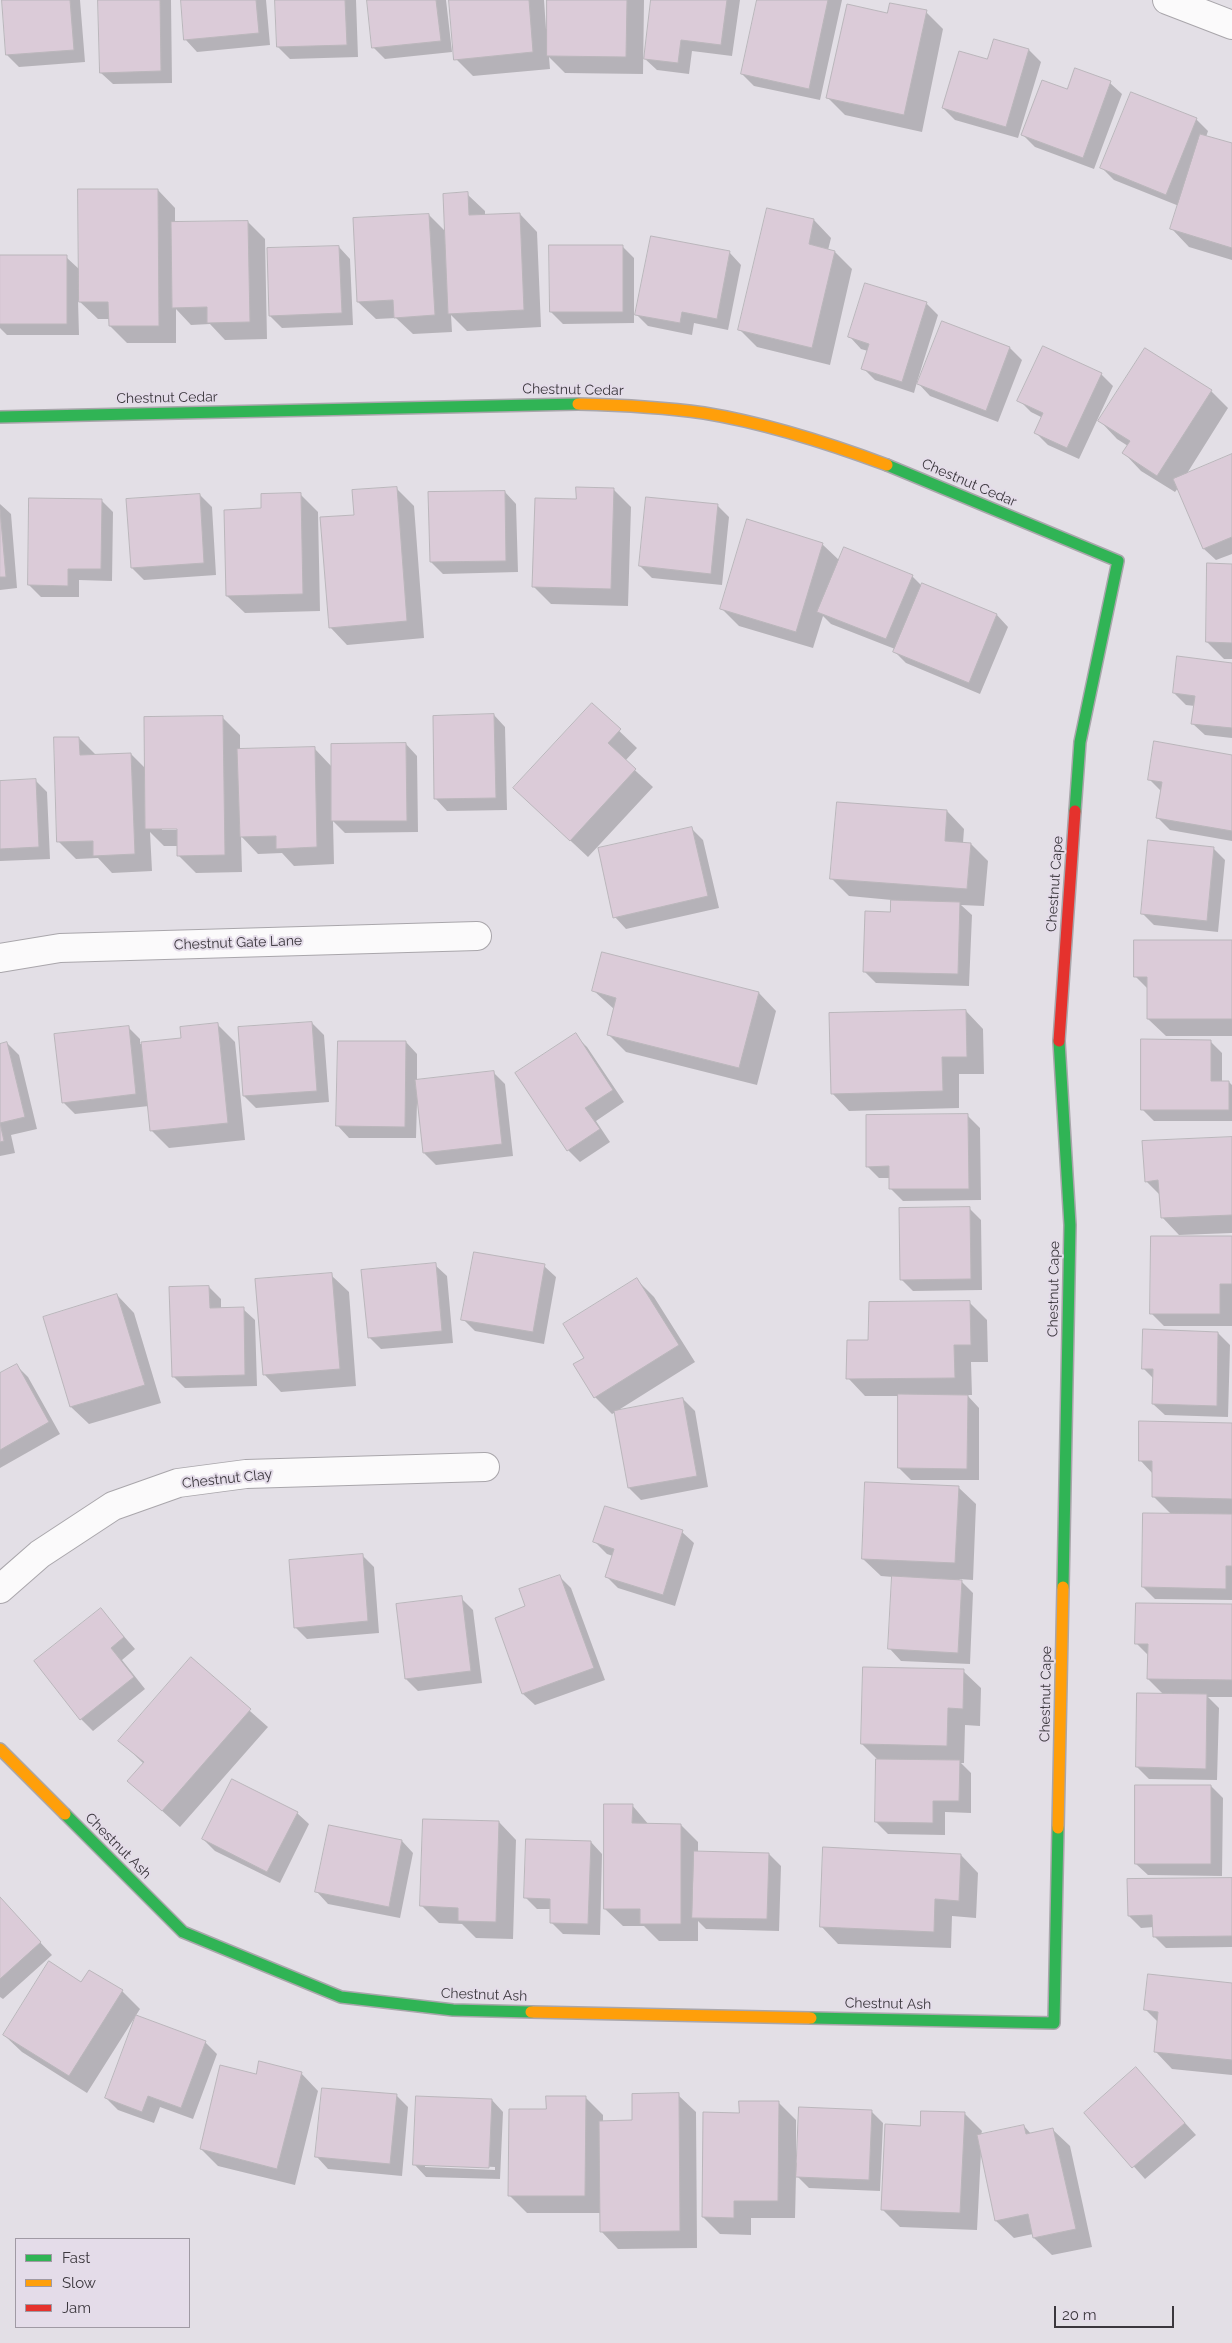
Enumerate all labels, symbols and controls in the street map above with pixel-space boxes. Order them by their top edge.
street label: Chestnut Cedar [522,381,624,399]
street label: Chestnut Cedar [116,389,218,407]
street label: Chestnut Cedar [919,455,1019,511]
street label: Chestnut Cape [1043,835,1067,933]
street label: Chestnut Gate Lane [174,932,302,954]
street label: Chestnut Cape [1045,1241,1063,1337]
street label: Chestnut Clay [181,1466,273,1492]
street label: Chestnut Cape [1037,1646,1055,1742]
street label: Chestnut Ash [81,1809,155,1883]
street label: Chestnut Ash [441,1985,527,2005]
street label: Chestnut Ash [845,1995,931,2013]
legend [15,2238,190,2328]
text: Fast [62,2249,90,2267]
text: Slow [62,2274,96,2292]
scale bar [1057,2296,1177,2328]
text: Jam [62,2299,91,2317]
text: 20 m [1062,2306,1097,2324]

